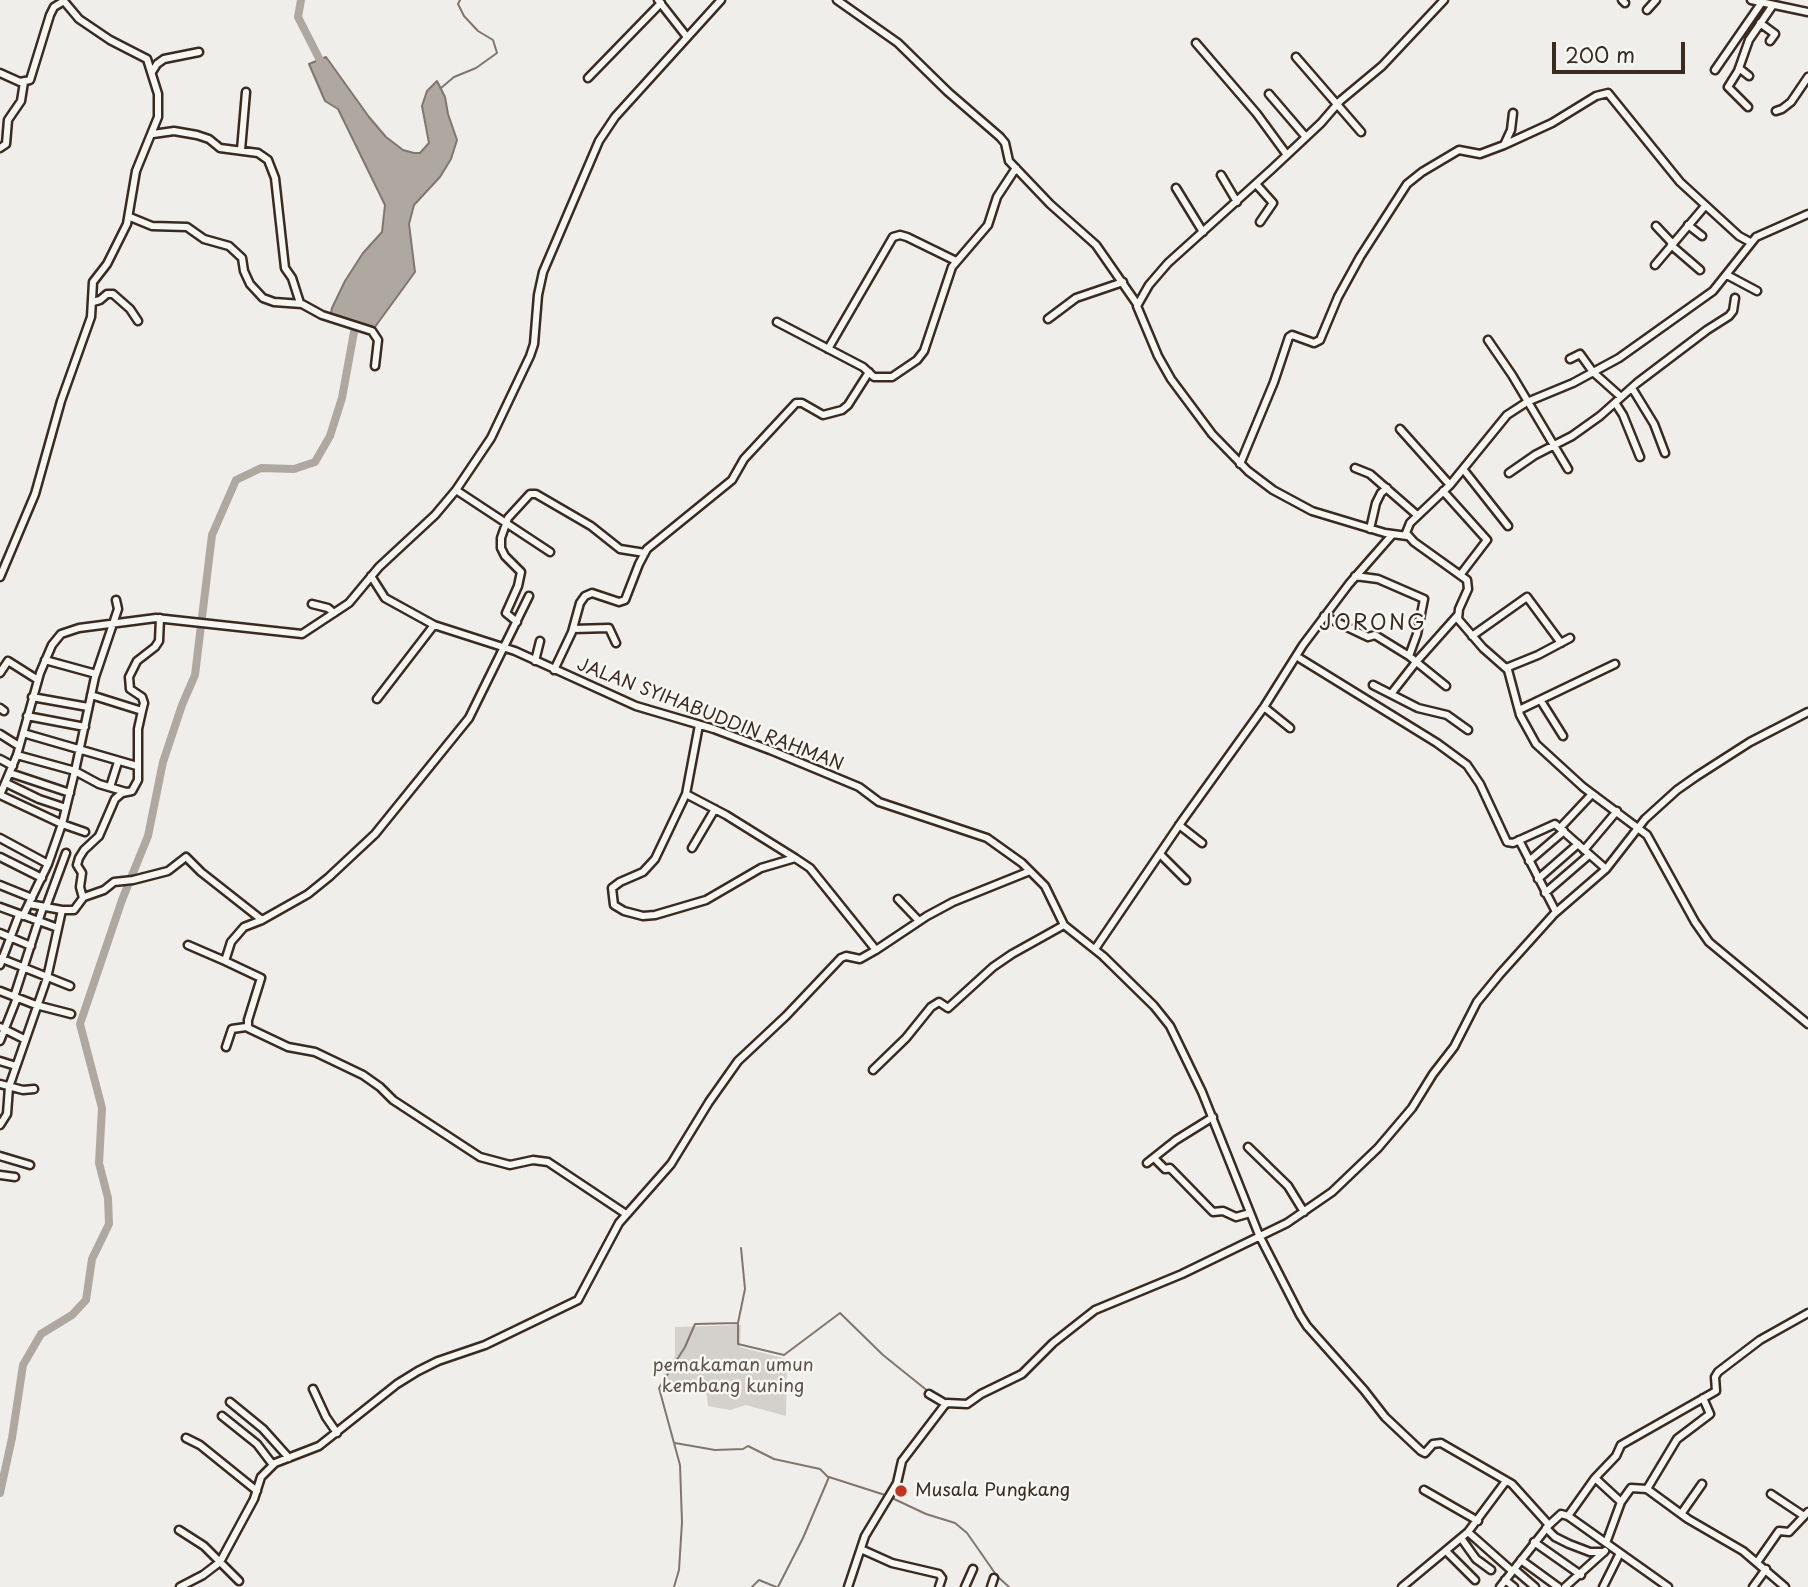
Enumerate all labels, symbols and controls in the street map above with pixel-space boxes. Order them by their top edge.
scale bar [1556,28,1689,72]
text: 200 m [1565,38,1635,70]
district label: JORONG [1321,611,1425,637]
street label: JALAN SYIHABUDDIN RAHMAN [574,654,846,776]
park label: pemakaman umun kembang kuning [652,1355,814,1398]
place label: Musala Pungkang [915,1480,1070,1502]
marker: Musala Pungkang [893,1483,909,1499]

